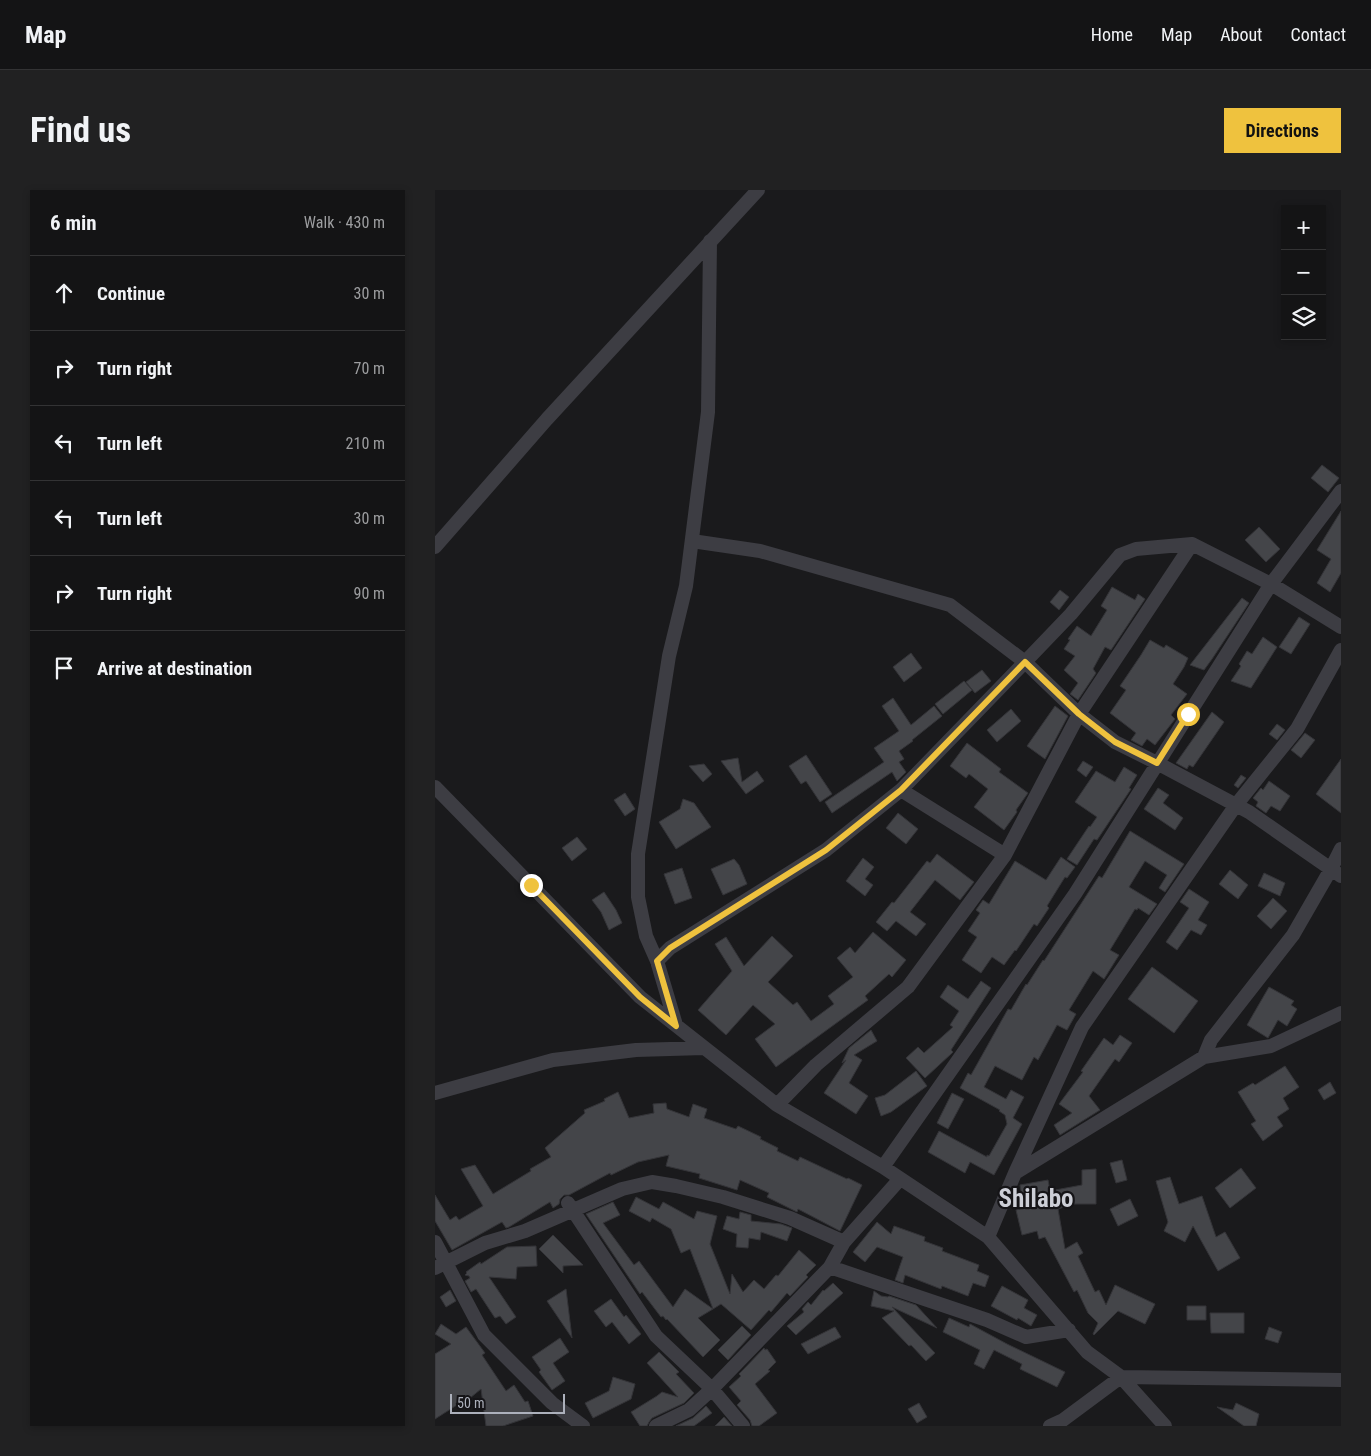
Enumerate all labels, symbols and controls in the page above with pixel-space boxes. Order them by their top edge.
text: Map [25,21,66,49]
text: Home [1091,24,1133,45]
text: Map [1161,24,1192,45]
text: About [1220,24,1262,45]
text: Contact [1290,24,1346,45]
button: Directions [1224,108,1341,153]
text: Find us [30,110,131,151]
map controls [1281,205,1326,340]
button: + [1281,205,1326,250]
text: 6 min [50,211,97,235]
text: Walk · 430 m [304,213,385,232]
button: − [1281,250,1326,295]
icon: ahead [50,279,78,307]
text: Continue [97,282,165,305]
text: 30 m [353,284,385,303]
button: layers [1281,295,1326,340]
icon: right [50,354,78,382]
text: Turn right [97,357,172,380]
text: 70 m [353,359,385,378]
icon: left [50,429,78,457]
text: Turn left [97,432,162,455]
text: 210 m [346,434,385,453]
icon: left [50,504,78,532]
text: Turn left [97,507,162,530]
text: 30 m [353,509,385,528]
icon: right [50,579,78,607]
text: Turn right [97,582,172,605]
text: 90 m [353,584,385,603]
icon: arrive [50,654,78,682]
text: Arrive at destination [97,657,252,680]
route start [1177,703,1200,726]
route end [520,874,543,897]
district label: Shilabo [999,1184,1074,1213]
scale bar [450,1391,565,1414]
text: 50 m [457,1395,485,1411]

